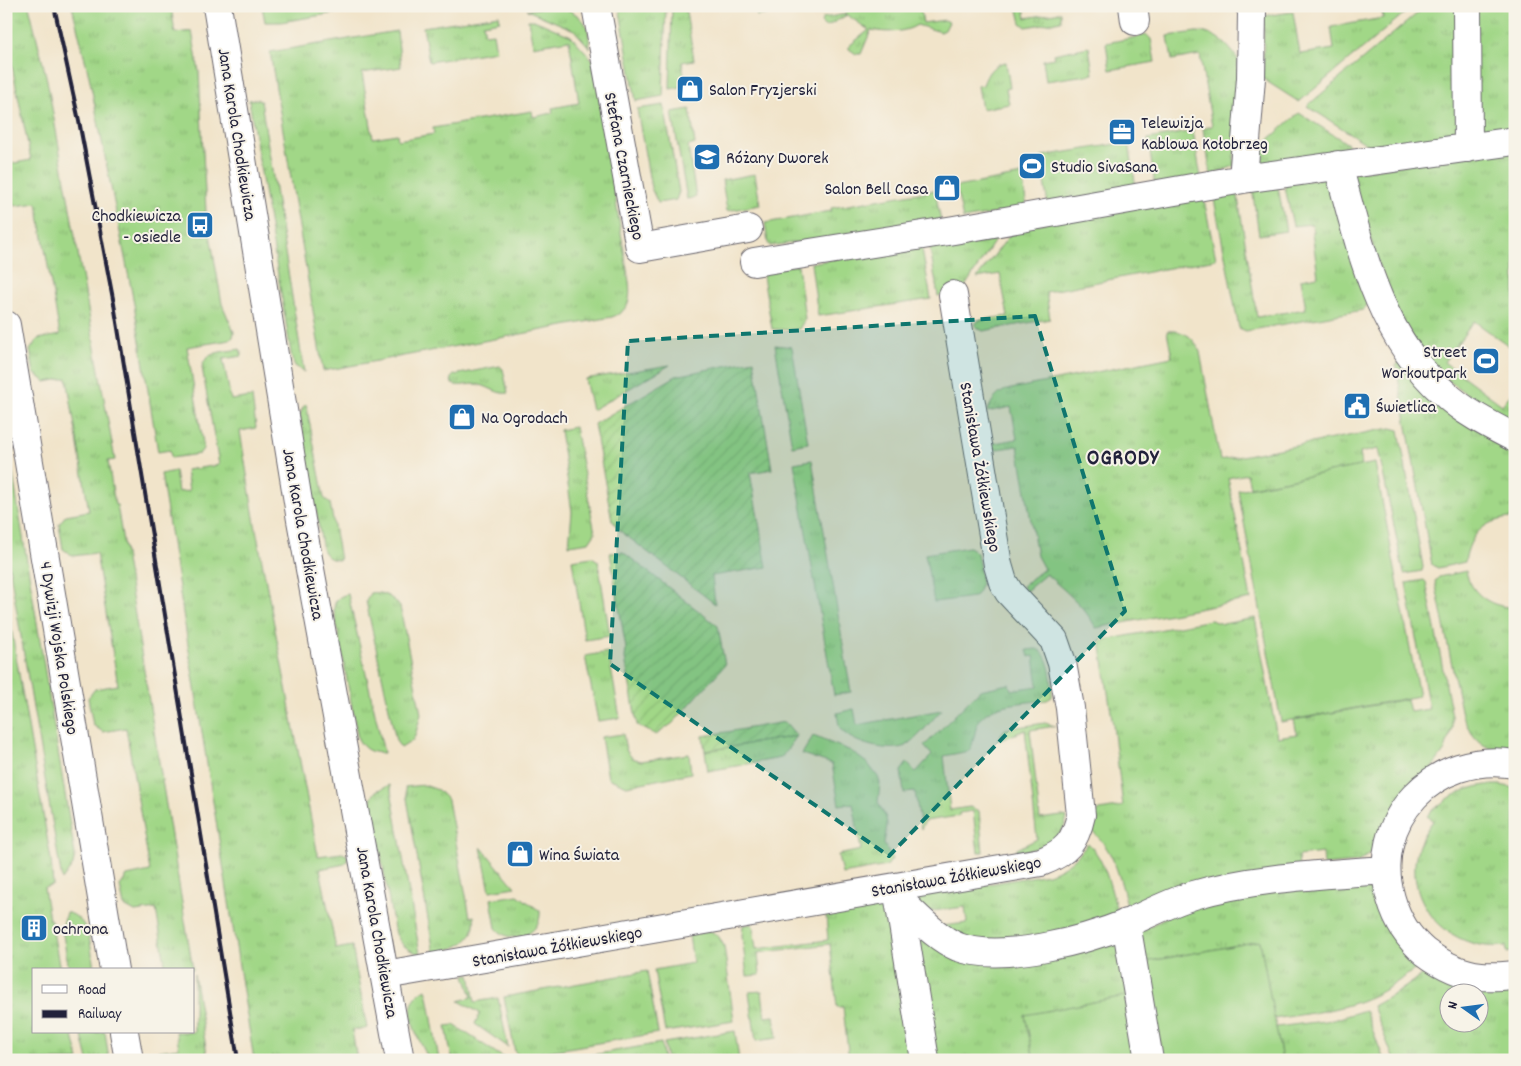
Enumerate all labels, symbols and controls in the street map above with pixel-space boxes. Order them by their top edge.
street label: Jana Karola Chodkiewicza [210,47,262,223]
shop icon: Salon Fryzjerski [675,74,705,104]
place label: Salon Fryzjerski [709,79,817,104]
street label: Stefana Czarnieckiego [596,90,649,243]
place label: Telewizja Kablowa Kołobrzeg [1141,112,1268,158]
office icon: Telewizja Kablowa Kołobrzeg [1107,117,1137,147]
school or university icon: Różany Dworek [692,142,722,172]
place label: Różany Dworek [726,147,829,172]
sports icon: Studio SivaSana [1017,151,1047,181]
place label: Studio SivaSana [1051,156,1158,181]
shop icon: Salon Bell Casa [932,173,962,203]
place label: Salon Bell Casa [824,178,929,203]
place label: Chodkiewicza - osiedle [91,205,182,251]
bus stop icon: Chodkiewicza - osiedle [185,210,215,240]
place label: Street Workoutpark [1381,341,1467,387]
sports icon: Street Workoutpark [1471,346,1501,376]
street label: Stanisława Żółkiewskiego [951,380,1006,554]
public building icon: Świetlica [1342,391,1372,421]
place label: Świetlica [1376,396,1437,421]
shop icon: Na Ogrodach [447,402,477,432]
place label: Na Ogrodach [481,407,568,432]
district label: OGRODY [1087,444,1159,475]
street label: Jana Karola Chodkiewicza [274,447,329,623]
street label: 4 Dywizji Wojska Polskiego [31,560,84,737]
shop icon: Wina Świata [505,839,535,869]
place label: Wina Świata [539,844,620,869]
street label: Jana Karola Chodkiewicza [348,845,403,1021]
street label: Stanisława Żółkiewskiego [869,851,1043,906]
building icon: ochrona [19,913,49,943]
place label: ochrona [53,918,108,943]
street label: Stanisława Żółkiewskiego [470,921,644,976]
legend [32,968,195,1034]
text: Road [78,980,106,1002]
north arrow [1438,984,1488,1034]
text: N [1443,999,1464,1011]
text: Railway [78,1004,122,1026]

